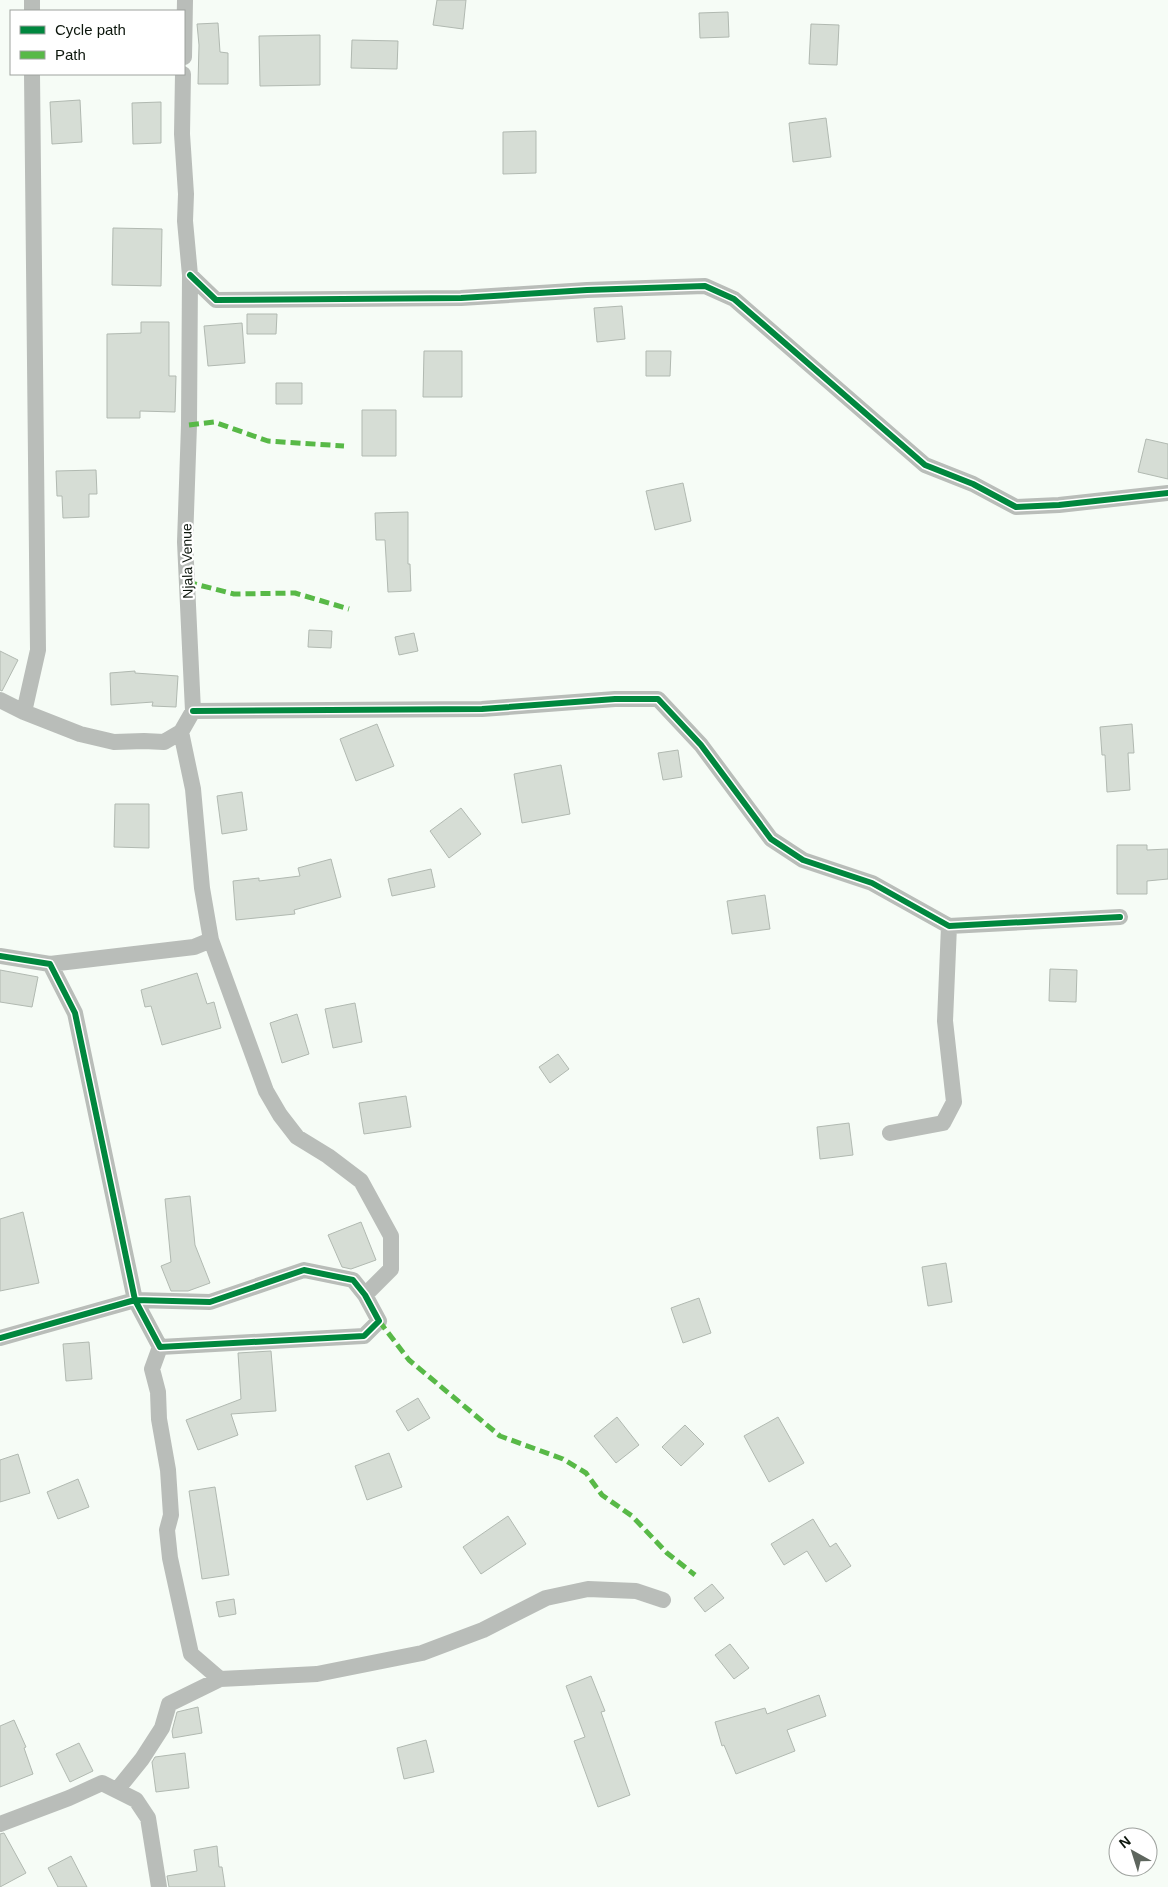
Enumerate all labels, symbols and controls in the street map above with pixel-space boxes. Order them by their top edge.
legend [10,10,185,75]
text: Cycle path [55,21,126,38]
text: Path [55,46,86,63]
street label: Njala Venue [178,523,196,599]
north arrow [1108,1827,1158,1877]
text: N [1116,1832,1134,1851]

